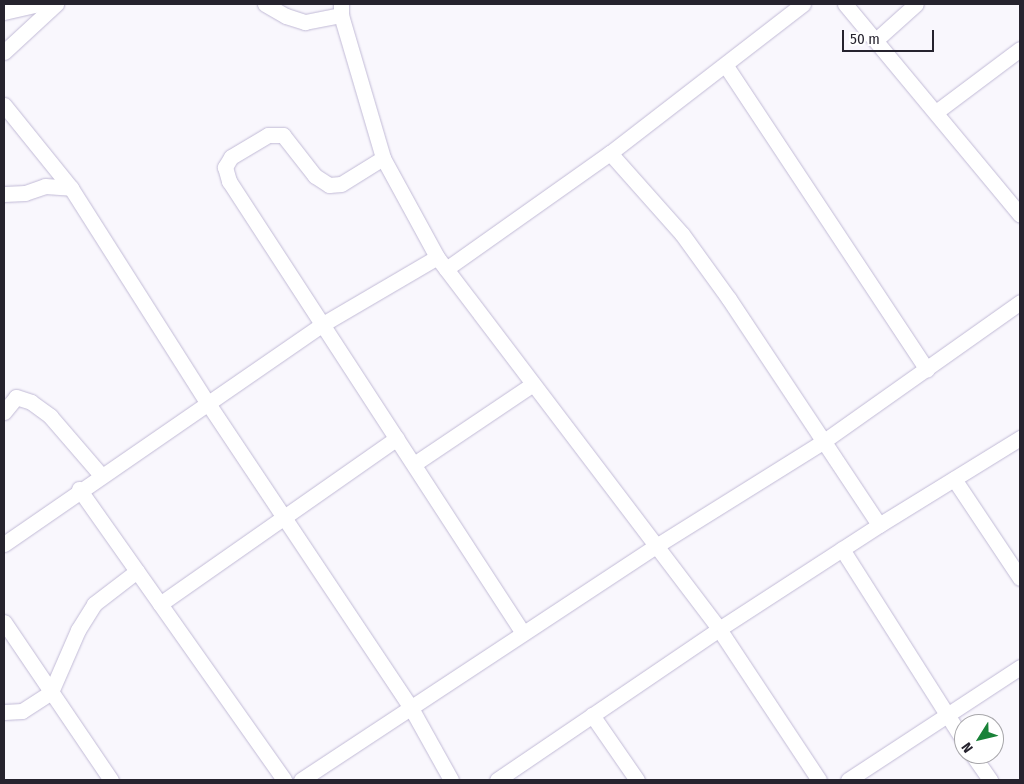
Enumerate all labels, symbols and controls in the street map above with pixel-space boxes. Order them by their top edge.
scale bar [844,20,936,52]
text: 50 m [850,30,880,48]
north arrow [954,714,1004,764]
text: N [958,739,977,756]

